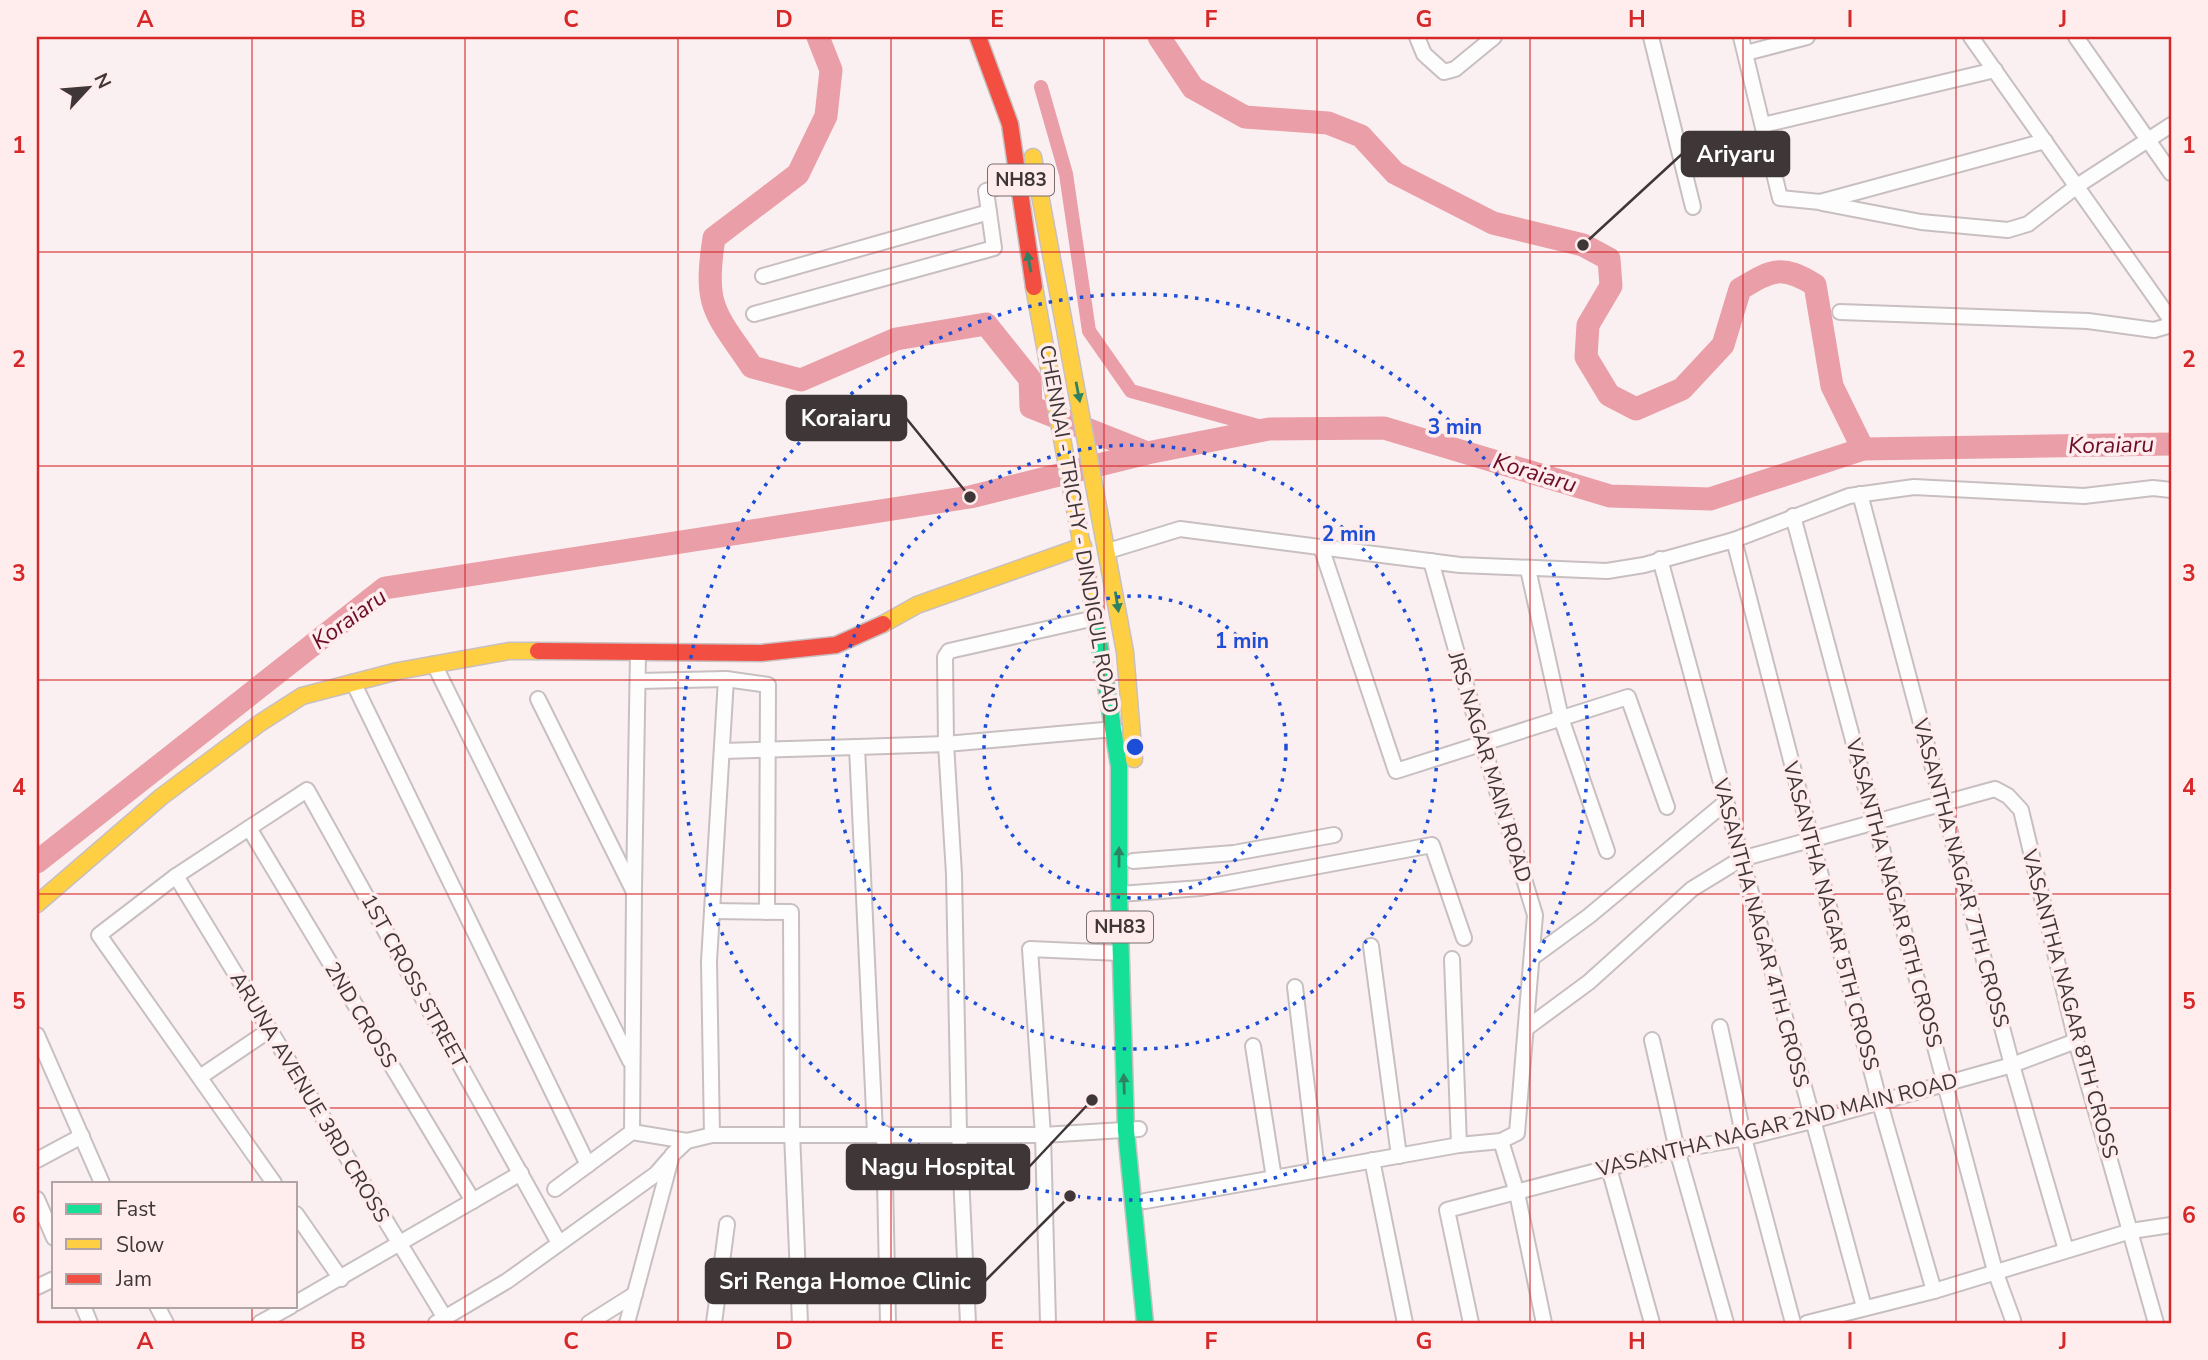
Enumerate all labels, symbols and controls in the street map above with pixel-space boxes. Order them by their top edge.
text: A [136,4,154,35]
text: B [350,4,366,35]
text: C [563,4,579,35]
text: D [775,4,793,35]
text: E [990,4,1004,35]
text: F [1205,4,1218,35]
text: G [1416,4,1432,35]
text: H [1628,4,1646,35]
text: I [1847,4,1853,35]
text: J [2058,4,2067,35]
north arrow [52,52,122,122]
text: N [88,69,117,93]
text: 1 [12,130,26,161]
text: 1 [2182,130,2196,161]
callout: Ariyaru [1682,132,1789,176]
text: Ariyaru [1697,139,1775,170]
road number: NH83 [988,164,1054,196]
one-way arrow [1024,251,1035,273]
street label: CHENNAI - TRICHY - DINDIGUL ROAD [1033,343,1125,715]
text: 2 [12,344,26,375]
text: 2 [2182,344,2196,375]
one-way arrow [1073,381,1084,403]
callout: Koraiaru [787,396,906,440]
text: Koraiaru [801,403,891,434]
text: 3 min [1428,413,1482,441]
water label: Koraiaru [2068,429,2154,461]
water label: Koraiaru [1489,446,1581,500]
text: 2 min [1322,520,1376,548]
text: 3 [12,558,26,589]
text: 3 [2182,558,2196,589]
water label: Koraiaru [305,581,393,657]
one-way arrow [1112,592,1123,614]
text: 1 min [1215,627,1269,655]
street label: JRS NAGAR MAIN ROAD [1441,647,1538,886]
street label: VASANTHA NAGAR 7TH CROSS [1906,714,2016,1031]
street label: VASANTHA NAGAR 6TH CROSS [1839,734,1949,1051]
centre of rings [1123,735,1147,759]
street label: VASANTHA NAGAR 5TH CROSS [1776,757,1886,1074]
text: 4 [12,772,26,803]
text: 4 [2182,772,2196,803]
street label: VASANTHA NAGAR 4TH CROSS [1706,774,1816,1091]
street label: VASANTHA NAGAR 8TH CROSS [2015,845,2125,1162]
one-way arrow [1113,846,1125,868]
street label: 1ST CROSS STREET [355,889,474,1073]
road number: NH83 [1087,911,1153,942]
street label: 2ND CROSS [318,957,404,1073]
street label: ARUNA AVENUE 3RD CROSS [224,966,396,1228]
text: 5 [12,986,26,1017]
text: 5 [2182,986,2196,1017]
street label: VASANTHA NAGAR 2ND MAIN ROAD [1592,1066,1961,1184]
one-way arrow [1119,1073,1130,1095]
callout: Nagu Hospital [847,1145,1029,1189]
text: Nagu Hospital [861,1152,1016,1183]
legend [52,1182,298,1308]
text: Fast [116,1195,156,1223]
text: 6 [12,1200,26,1231]
text: 6 [2182,1200,2196,1231]
text: Slow [116,1231,165,1259]
callout: Sri Renga Homoe Clinic [706,1259,985,1303]
text: Jam [115,1265,152,1293]
text: Sri Renga Homoe Clinic [719,1266,971,1297]
text: A [136,1326,154,1357]
text: B [350,1326,366,1357]
text: C [563,1326,579,1357]
text: D [775,1326,793,1357]
text: E [990,1326,1004,1357]
text: F [1205,1326,1218,1357]
text: G [1416,1326,1432,1357]
text: H [1628,1326,1646,1357]
text: I [1847,1326,1853,1357]
text: J [2058,1326,2067,1357]

